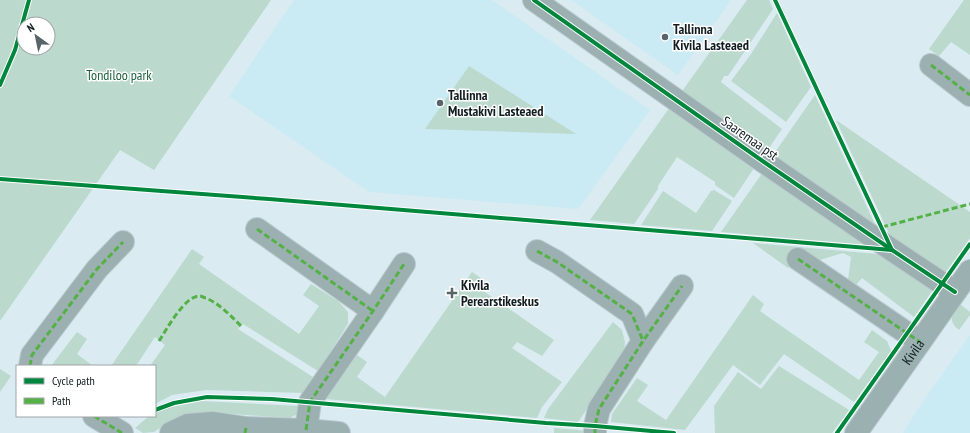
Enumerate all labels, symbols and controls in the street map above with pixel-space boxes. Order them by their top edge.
north arrow [16,16,56,56]
text: N [24,20,37,35]
place label: Tallinna Kivila Lasteaed [673,20,749,54]
marker: Tallinna Kivila Lasteaed [660,32,670,42]
park label: Tondiloo park [86,66,152,84]
place label: Tallinna Mustakivi Lasteaed [448,86,544,120]
marker: Tallinna Mustakivi Lasteaed [435,98,445,108]
street label: Saaremaa pst [718,112,782,164]
place label: Kivila Perearstikeskus [461,276,539,310]
marker: Kivila Perearstikeskus [446,287,458,299]
street label: Kivila [898,336,928,368]
legend [16,365,156,417]
text: Cycle path [52,373,95,388]
text: Path [52,393,70,408]

